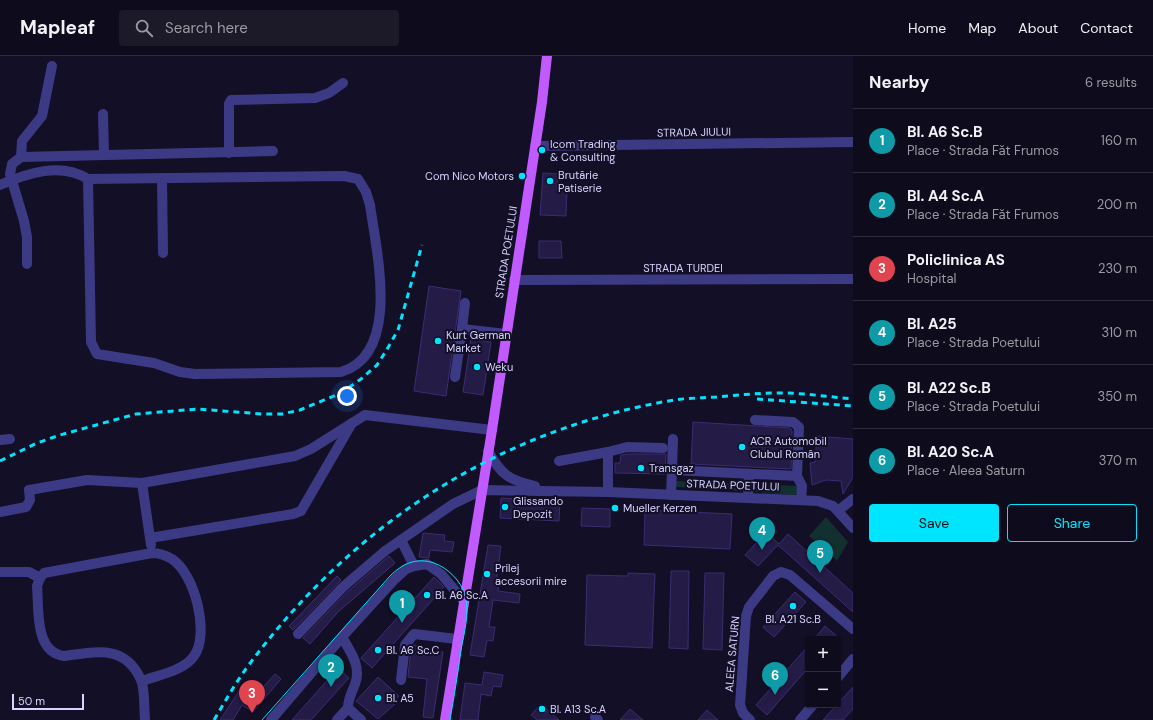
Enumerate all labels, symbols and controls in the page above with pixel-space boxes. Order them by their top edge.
search box [119,10,399,46]
text: Mapleaf [20,15,95,40]
icon: search [133,17,155,39]
text: Search here [165,18,248,38]
text: Home [908,19,946,37]
text: Map [968,19,996,37]
text: About [1018,19,1058,37]
text: Contact [1080,19,1133,37]
text: Nearby [869,71,929,93]
text: 6 results [1085,74,1137,91]
text: Bl. A6 Sc.B [907,122,983,142]
street label: STRADA JIULUI [657,124,731,140]
text: 1 [880,132,884,149]
text: 160 m [1101,132,1137,149]
place label: Icom Trading & Consulting [550,137,616,164]
text: Place · Strada Făt Frumos [907,142,1059,159]
marker: Icom Trading & Consulting [537,145,547,155]
place label: Brutărie Patiserie [558,168,602,195]
place label: Com Nico Motors [425,169,514,183]
marker: Com Nico Motors [517,171,527,181]
marker: Brutărie Patiserie [545,176,555,186]
text: Bl. A4 Sc.A [907,186,984,206]
text: 2 [878,196,886,213]
text: 200 m [1097,196,1137,213]
street label: STRADA POETULUI [492,205,520,299]
text: Place · Strada Făt Frumos [907,206,1059,223]
text: Policlinica AS [907,250,1005,270]
text: 3 [878,260,886,277]
text: 230 m [1098,260,1137,277]
street label: STRADA TURDEI [643,261,723,275]
text: Hospital [907,270,956,287]
text: Bl. A25 [907,314,957,334]
text: 4 [878,324,886,341]
text: 310 m [1102,324,1137,341]
place label: Kurt German Market [446,328,511,355]
text: Place · Strada Poetului [907,334,1040,351]
marker: Kurt German Market [433,336,443,346]
place label: Weku [485,360,513,374]
marker: Weku [472,362,482,372]
text: Bl. A22 Sc.B [907,378,991,398]
your location [337,386,357,406]
text: 5 [878,388,886,405]
text: 350 m [1097,388,1137,405]
text: Place · Strada Poetului [907,398,1040,415]
place label: ACR Automobil Clubul Român [750,434,827,461]
marker: ACR Automobil Clubul Român [737,442,747,452]
text: Bl. A20 Sc.A [907,442,994,462]
text: 6 [878,452,886,469]
text: 370 m [1099,452,1137,469]
place label: Transgaz [649,461,694,475]
text: Place · Aleea Saturn [907,462,1025,479]
marker: Transgaz [636,463,646,473]
street label: STRADA POETULUI [686,476,780,494]
place label: Glissando Depozit [513,494,563,521]
place label: Mueller Kerzen [623,501,697,515]
marker: Glissando Depozit [500,502,510,512]
marker: Mueller Kerzen [610,503,620,513]
button: Save [869,504,999,542]
button: Share [1007,504,1137,542]
pin: 4 [749,517,775,550]
pin: 5 [807,540,833,573]
place label: Prilej accesorii mire [495,561,567,588]
marker: Prilej accesorii mire [482,569,492,579]
place label: Bl. A6 Sc.A [435,588,488,602]
pin: 1 [389,590,415,623]
marker: Bl. A6 Sc.A [422,590,432,600]
marker: Bl. A21 Sc.B [788,601,798,611]
place label: Bl. A21 Sc.B [765,612,821,626]
street label: ALEEA SATURN [722,615,742,693]
map controls [805,636,841,708]
button: + [805,636,841,672]
place label: Bl. A6 Sc.C [386,643,439,657]
marker: Bl. A6 Sc.C [373,645,383,655]
pin: 2 [318,654,344,687]
pin: 6 [762,662,788,695]
button: − [805,672,841,708]
pin: 3 [239,680,265,713]
place label: Bl. A5 [386,691,414,705]
scale bar [12,692,84,711]
marker: Bl. A5 [373,693,383,703]
text: 50 m [18,694,45,708]
place label: Bl. A13 Sc.A [550,702,606,716]
marker: Bl. A13 Sc.A [537,704,547,714]

